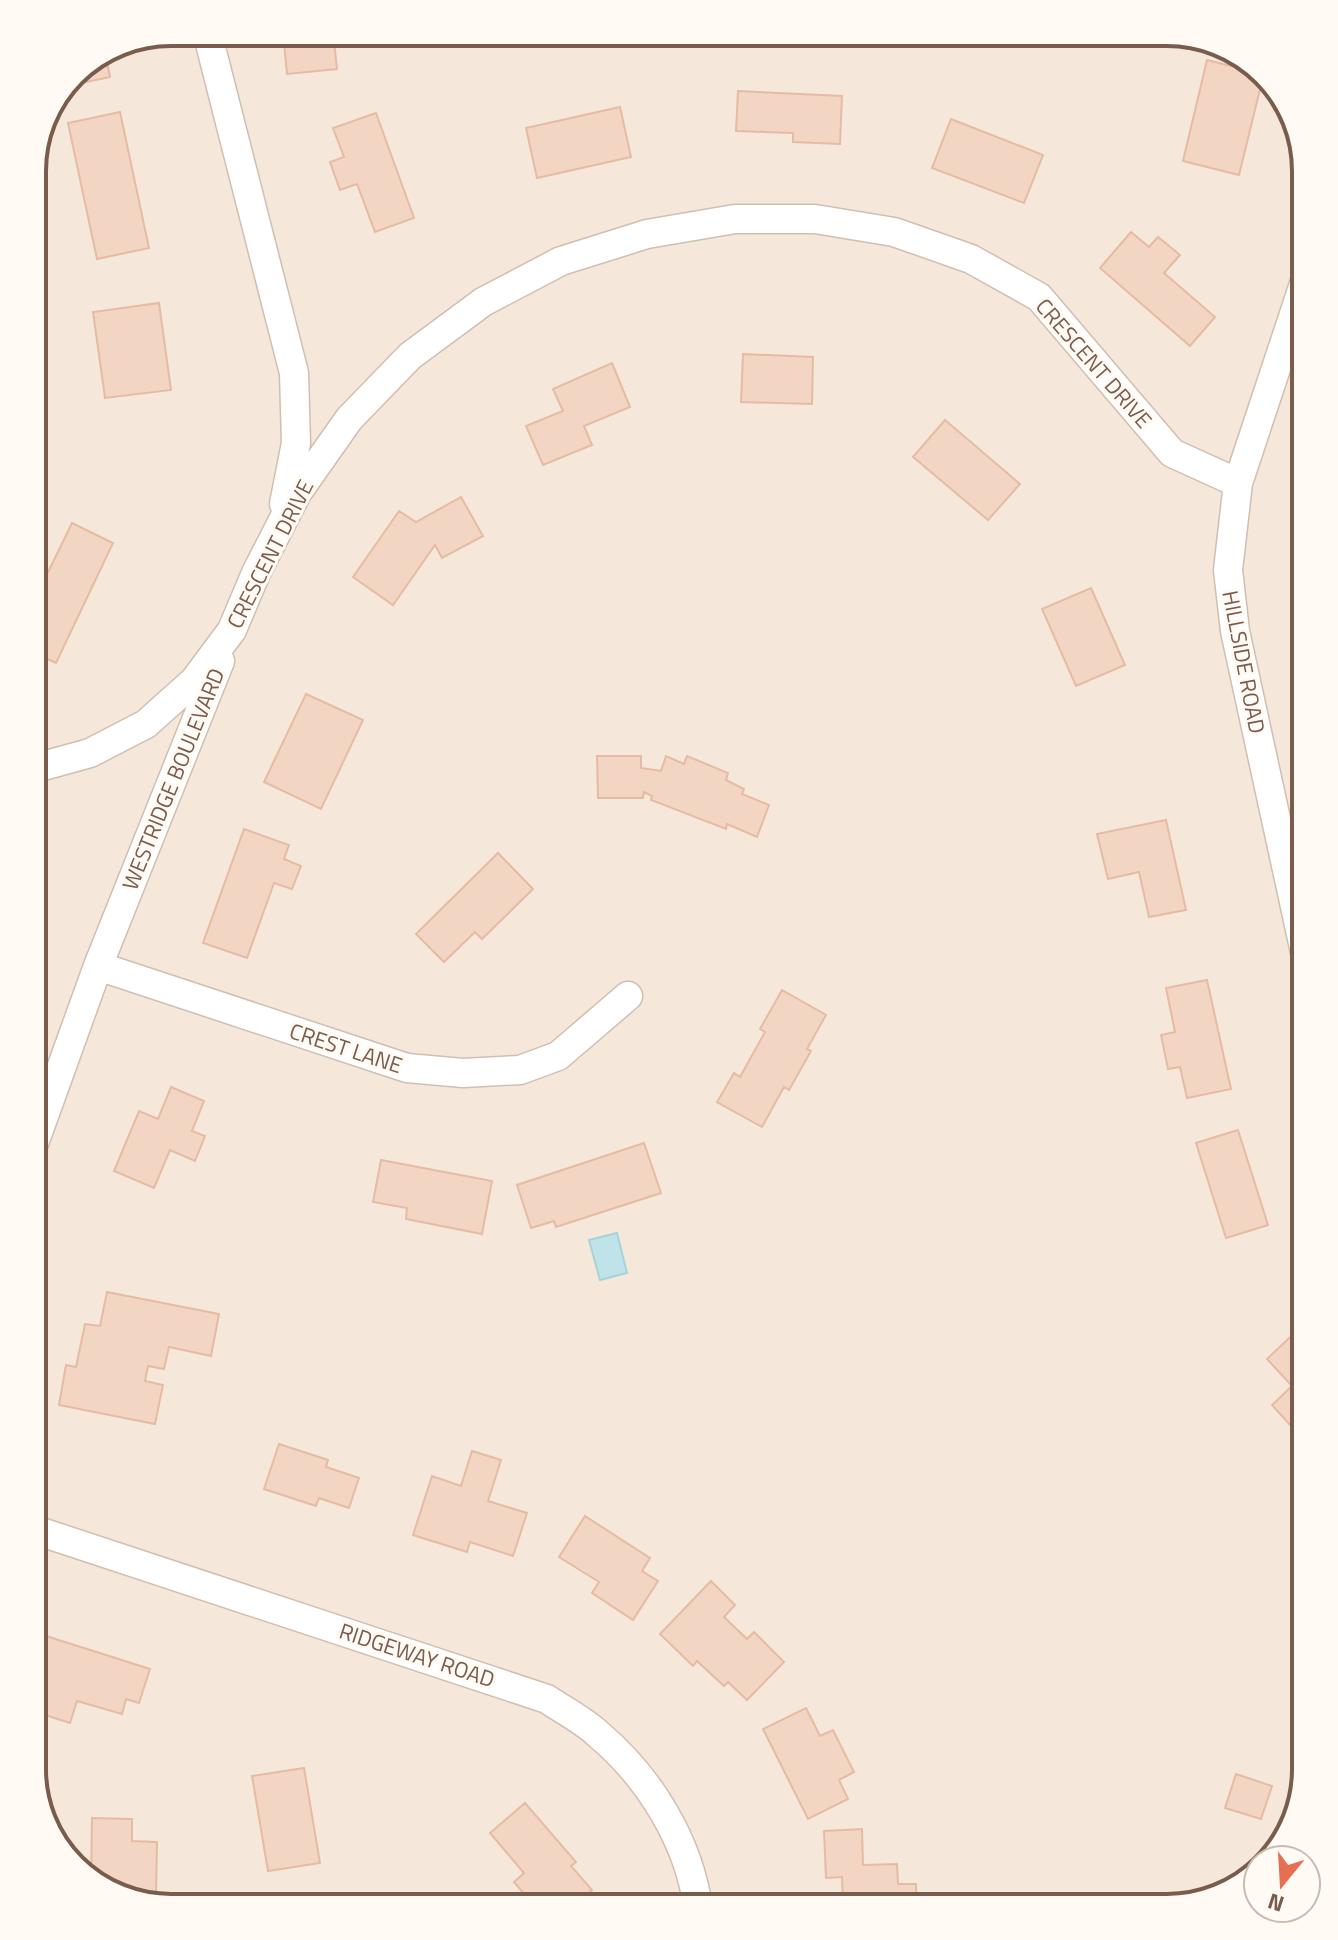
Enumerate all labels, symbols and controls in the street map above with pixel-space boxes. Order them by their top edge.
street label: CRESCENT DRIVE [1028,290,1160,436]
street label: CRESCENT DRIVE [218,474,322,634]
street label: HILLSIDE ROAD [1213,588,1275,736]
street label: WESTRIDGE BOULEVARD [113,663,233,895]
street label: CREST LANE [285,1014,407,1082]
street label: RIDGEWAY ROAD [335,1614,499,1696]
north arrow [1242,1844,1322,1924]
text: N [1263,1884,1288,1922]

